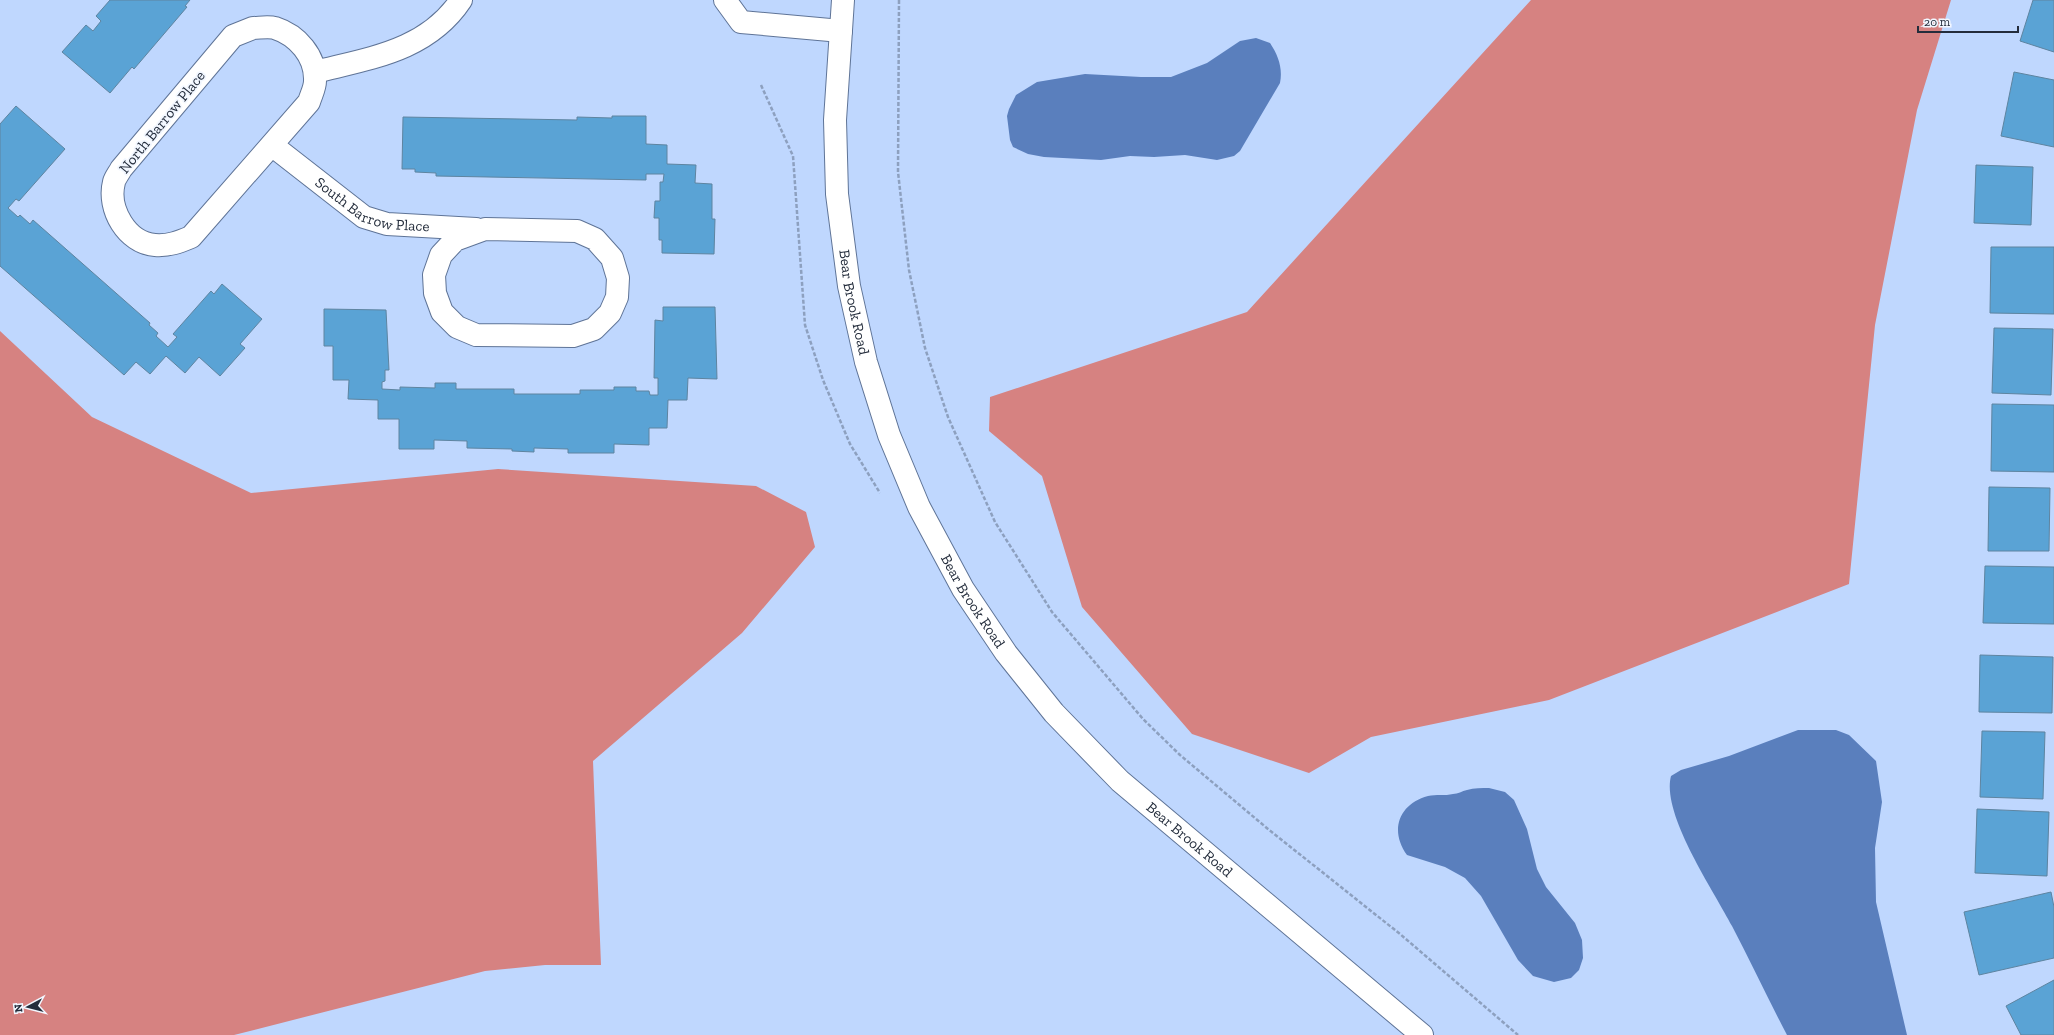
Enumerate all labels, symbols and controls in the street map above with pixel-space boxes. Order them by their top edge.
scale bar [1918,8,2018,34]
text: 20 m [1924,15,1951,29]
street label: North Barrow Place [115,67,209,177]
street label: South Barrow Place [311,173,430,235]
street label: Bear Brook Road [835,249,873,357]
street label: Bear Brook Road [937,551,1009,652]
street label: Bear Brook Road [1143,798,1237,881]
north arrow [8,987,48,1027]
text: N [12,1003,26,1013]

